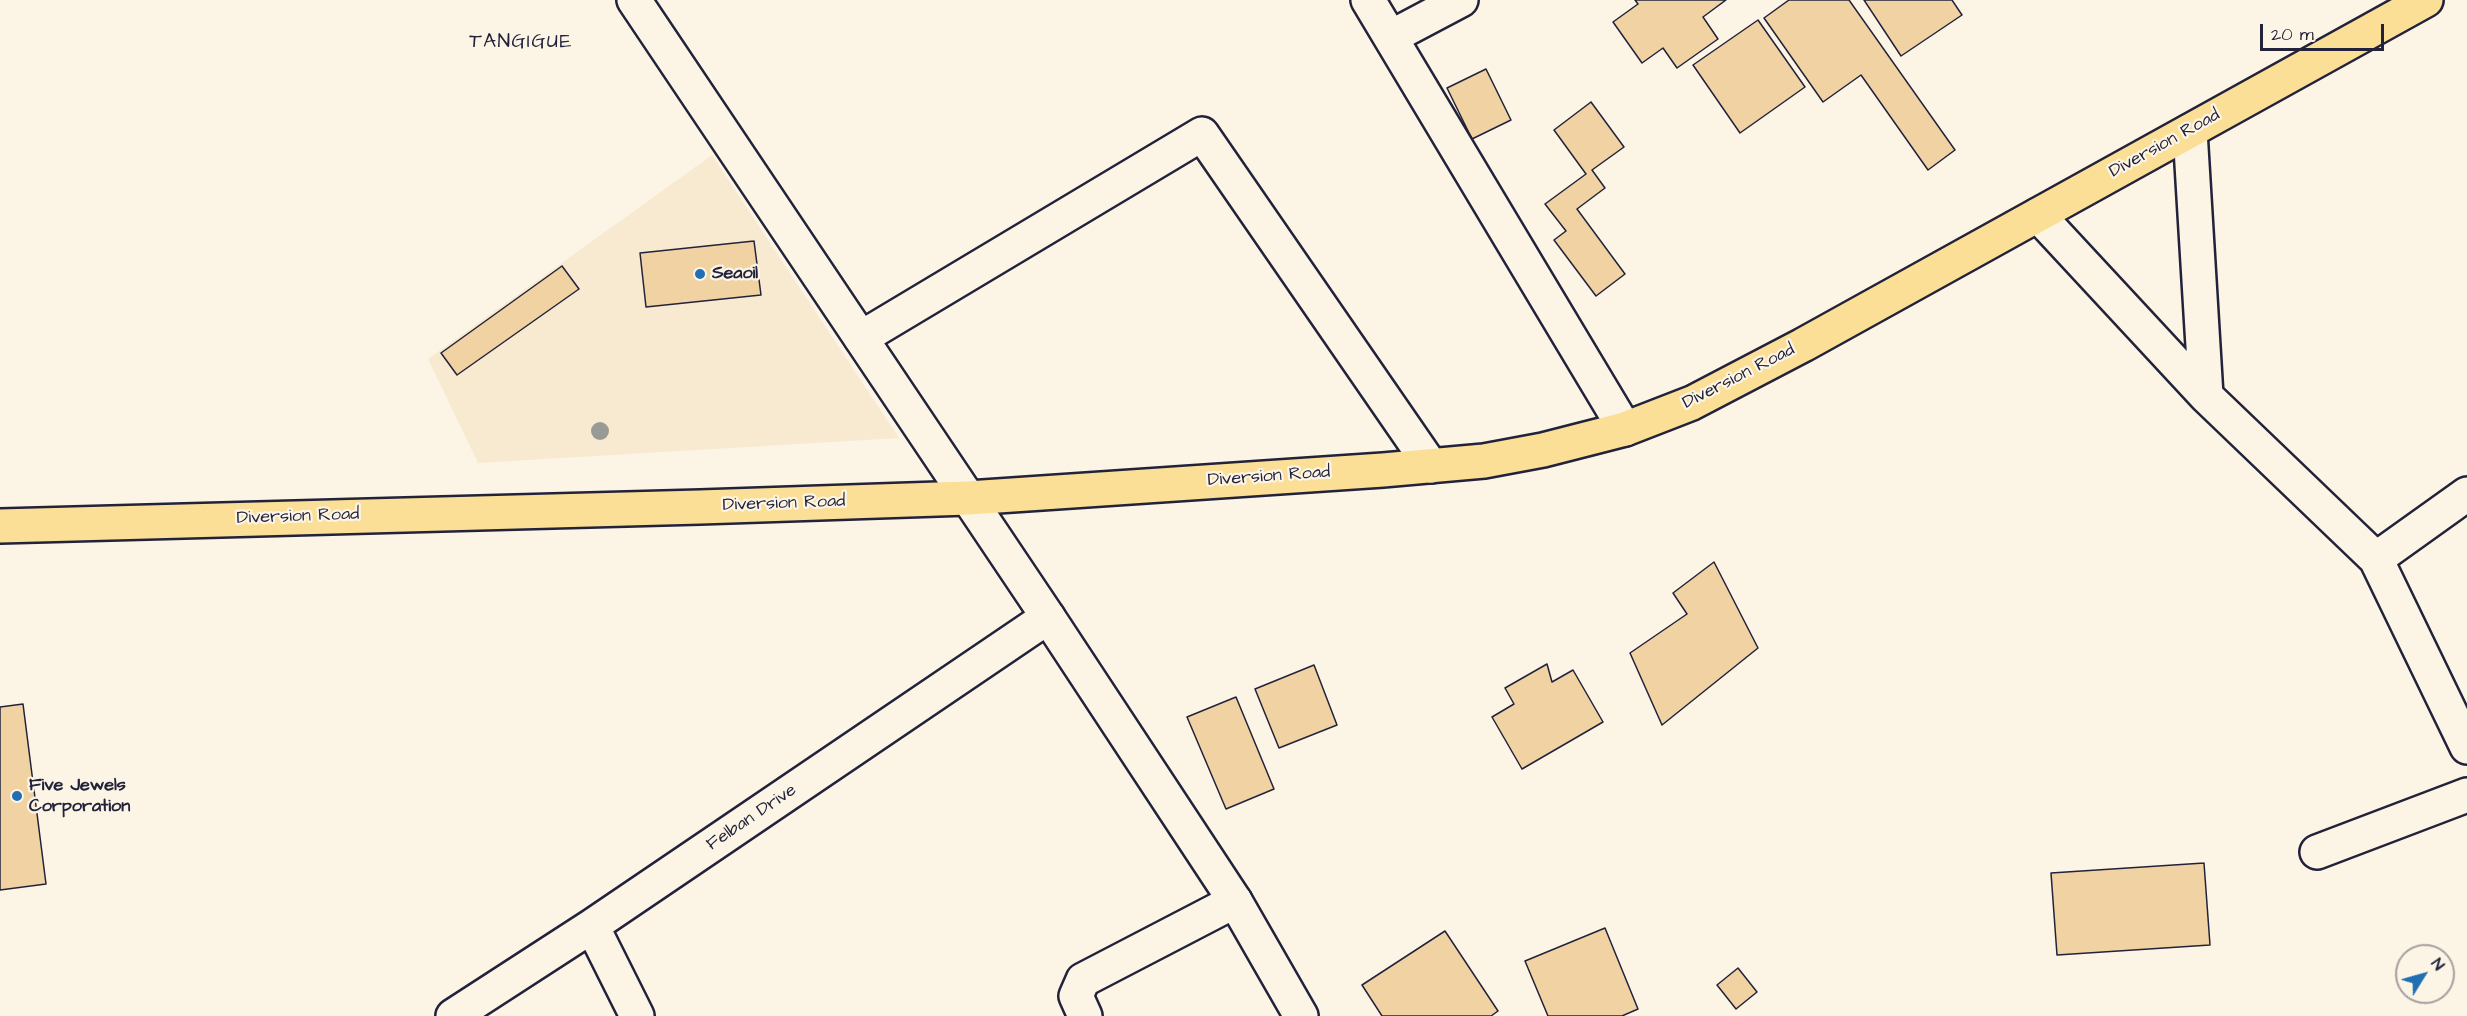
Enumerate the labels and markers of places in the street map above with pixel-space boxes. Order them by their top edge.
place label: Seaoil [712,263,758,285]
marker: Seaoil [693,267,707,281]
place label: Five Jewels Corporation [29,775,130,818]
marker: Five Jewels Corporation [10,789,24,803]

